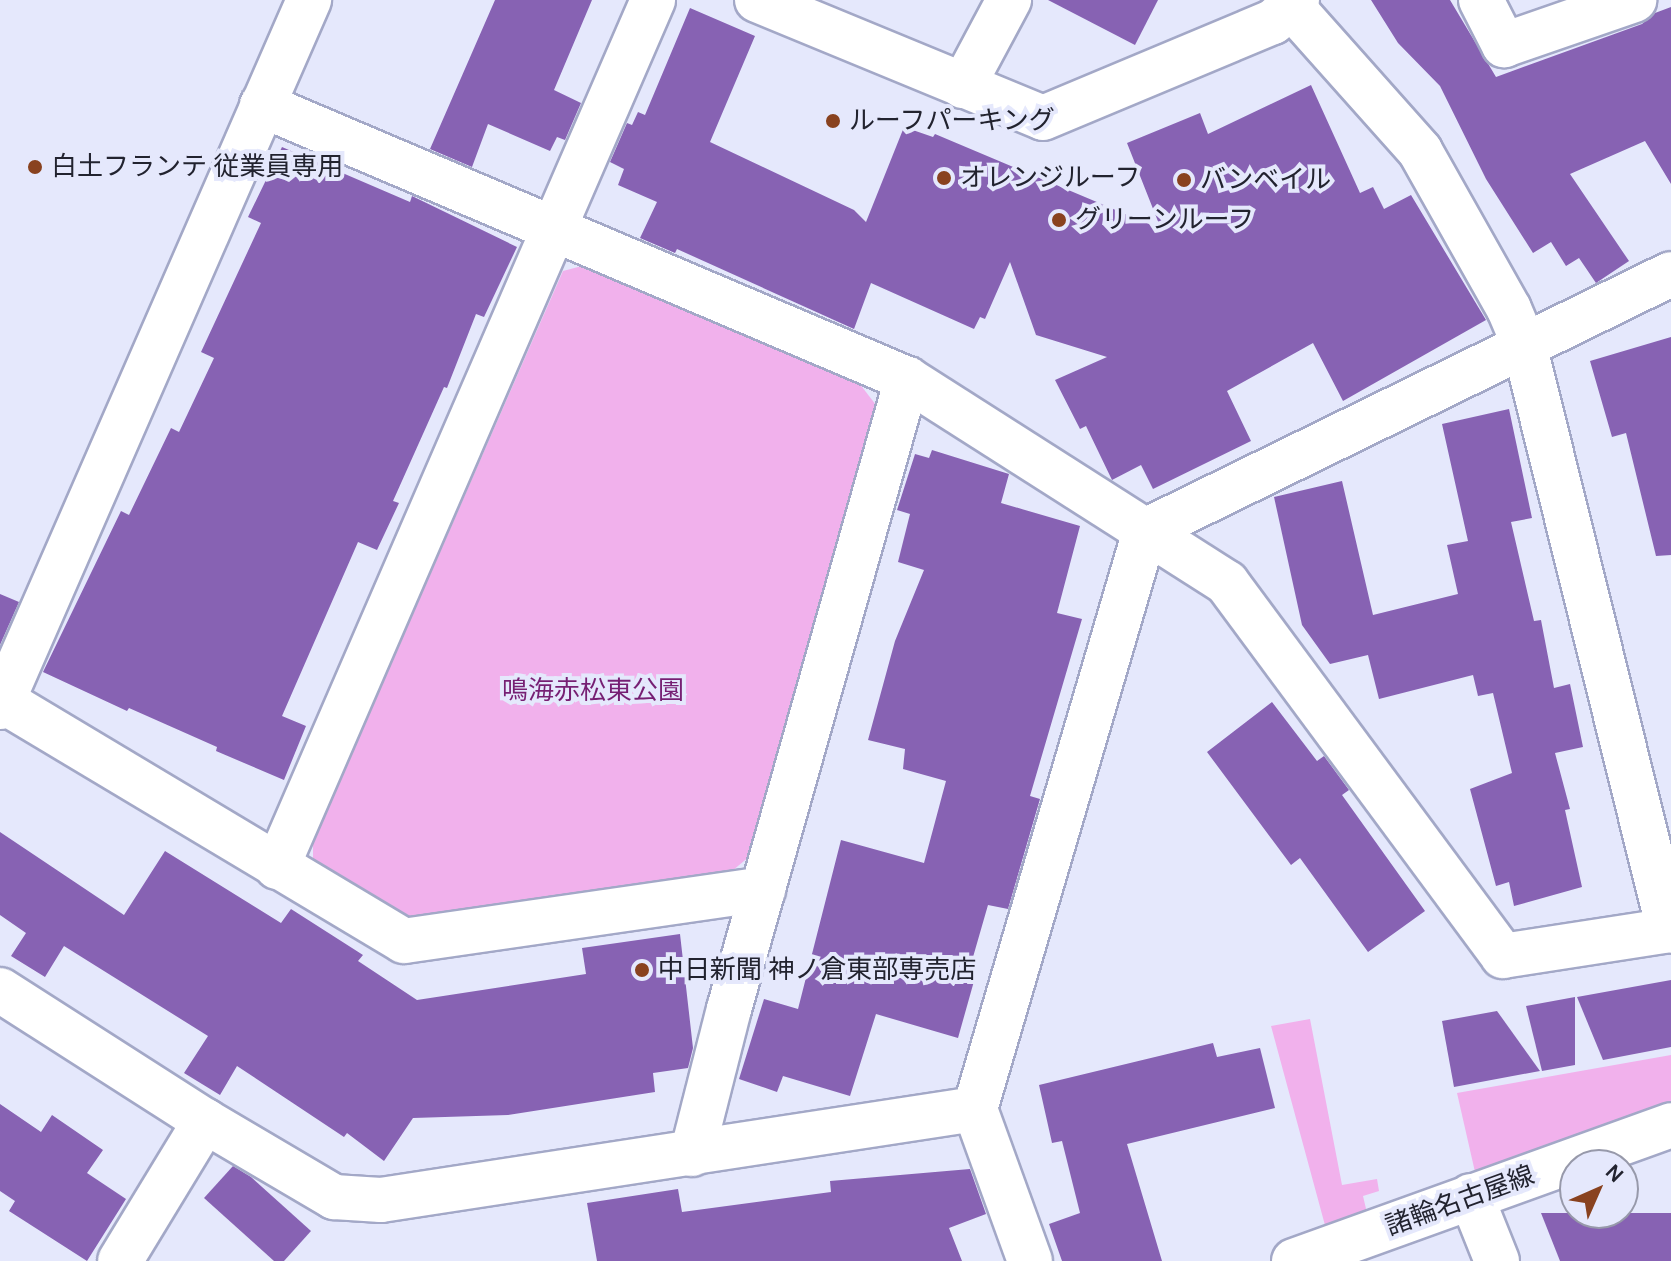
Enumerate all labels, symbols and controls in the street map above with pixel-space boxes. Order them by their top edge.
place label: ルーフパーキング [849,105,1057,137]
marker: ルーフパーキング [824,112,842,130]
place label: 白土フランテ 従業員専用 [51,151,343,183]
marker: 白土フランテ 従業員専用 [26,158,44,176]
place label: オレンジルーフ [960,162,1142,194]
place label: バンベイル [1200,164,1330,196]
marker: オレンジルーフ [935,169,953,187]
marker: バンベイル [1175,171,1193,189]
place label: グリーンルーフ [1075,204,1257,236]
marker: グリーンルーフ [1050,211,1068,229]
park label: 鳴海赤松東公園 [502,675,684,707]
place label: 中日新聞 神ノ倉東部専売店 [658,954,976,986]
marker: 中日新聞 神ノ倉東部専売店 [633,961,651,979]
north arrow [1559,1149,1639,1229]
text: N [1600,1159,1629,1188]
street label: 諸輪名古屋線 [1381,1160,1539,1242]

